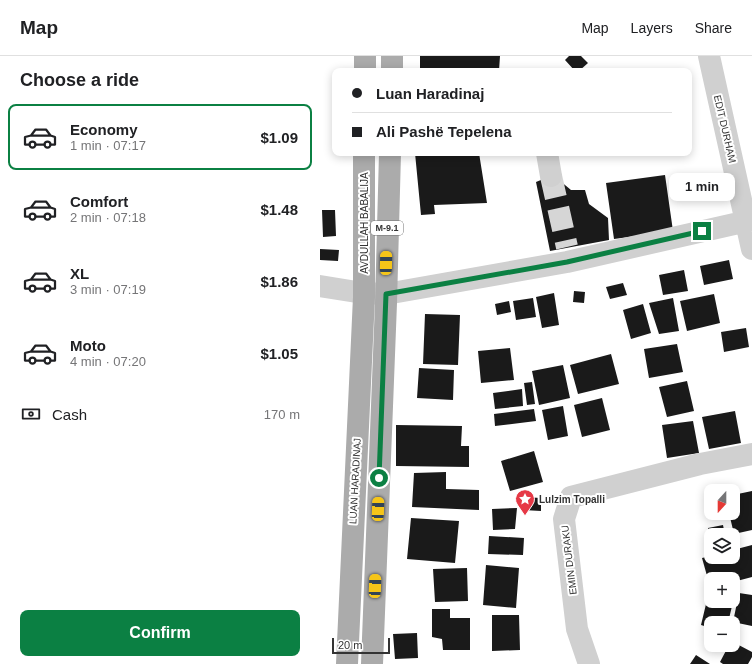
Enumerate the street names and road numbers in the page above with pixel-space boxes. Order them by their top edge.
street label: EDIT DURHAM [712,94,738,164]
street label: AVDULLAH BABALIJA [359,172,370,274]
road number: M-9.1 [371,221,403,235]
street label: LUAN HARADINAJ [347,438,363,524]
street label: EMIN DURAKU [559,525,579,595]

